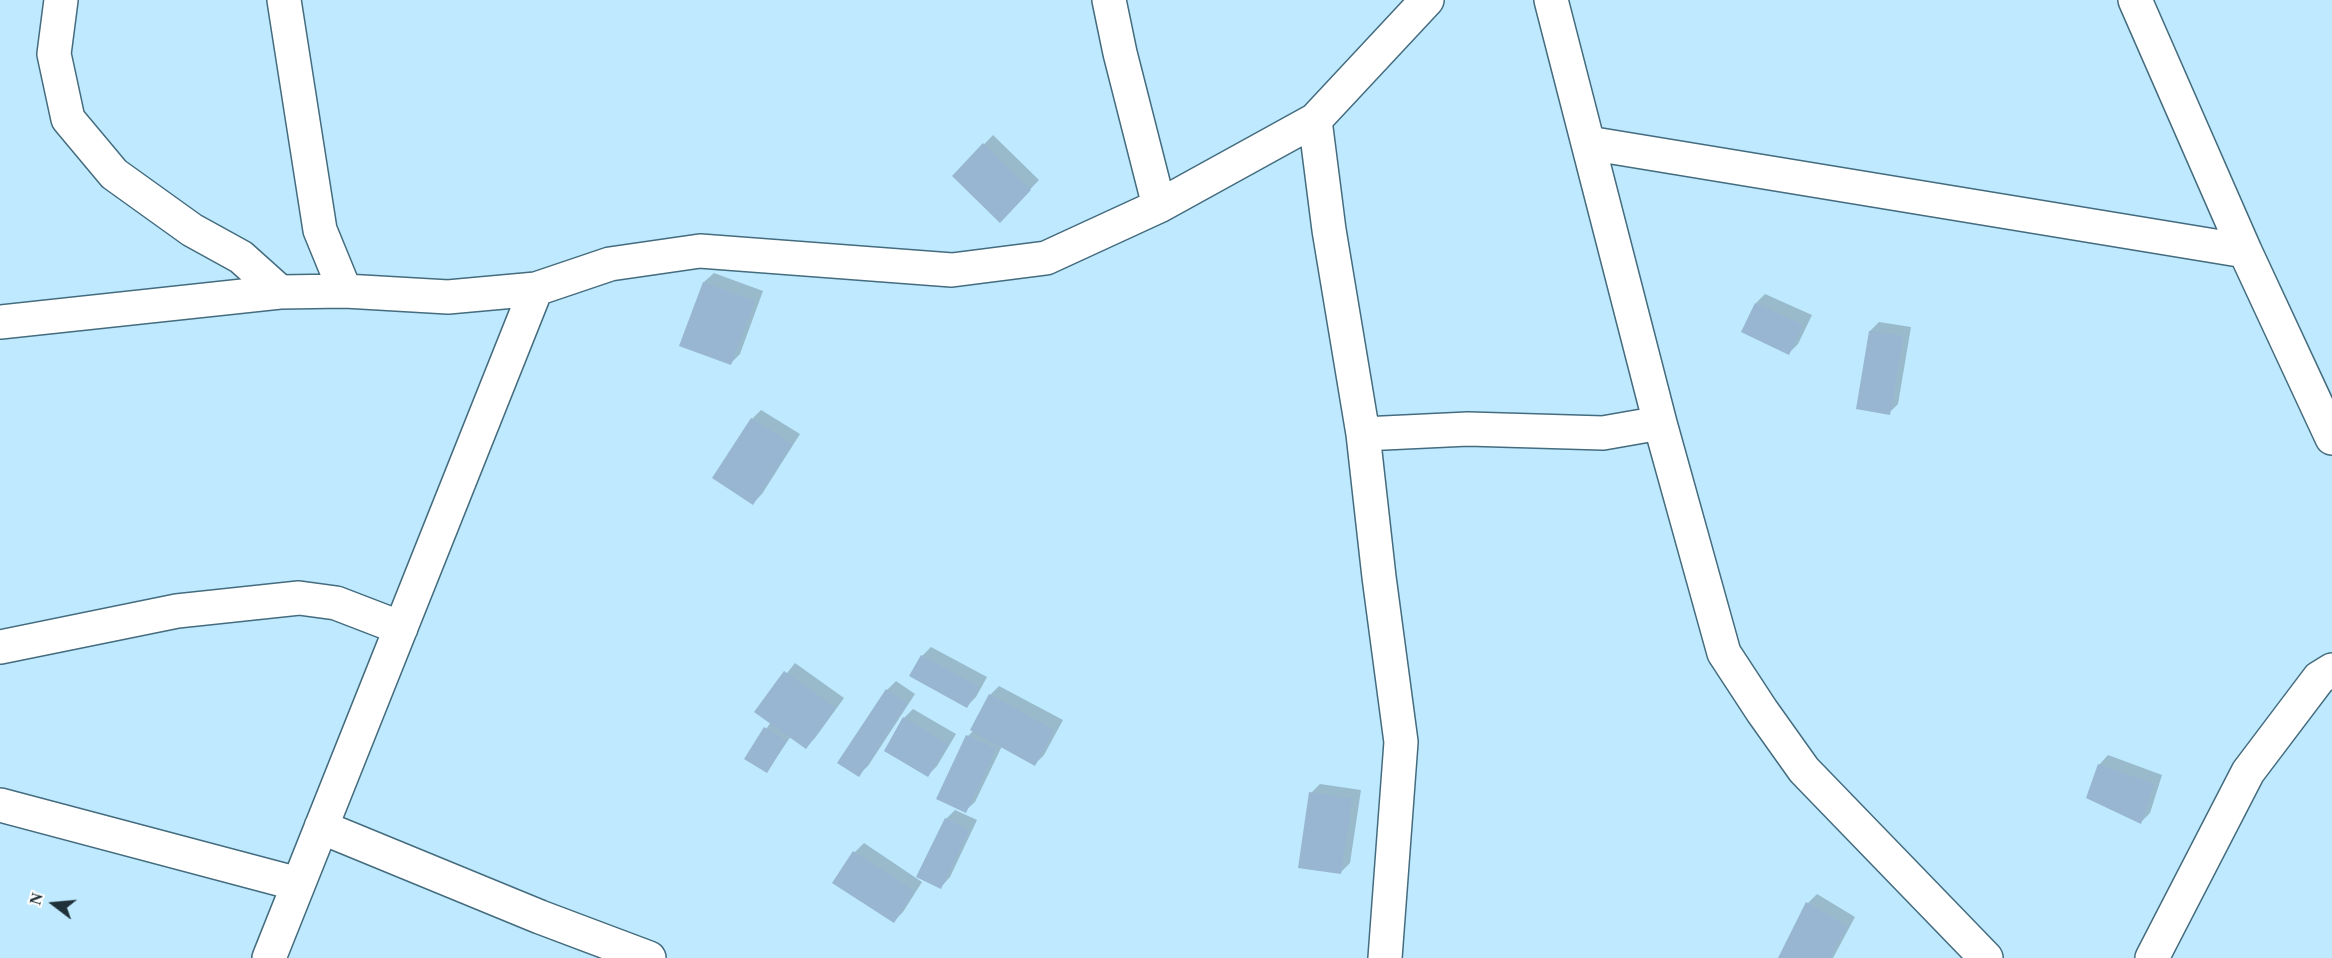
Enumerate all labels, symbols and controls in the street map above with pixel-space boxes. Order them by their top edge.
north arrow [24,874,84,934]
text: N [26,891,46,907]

